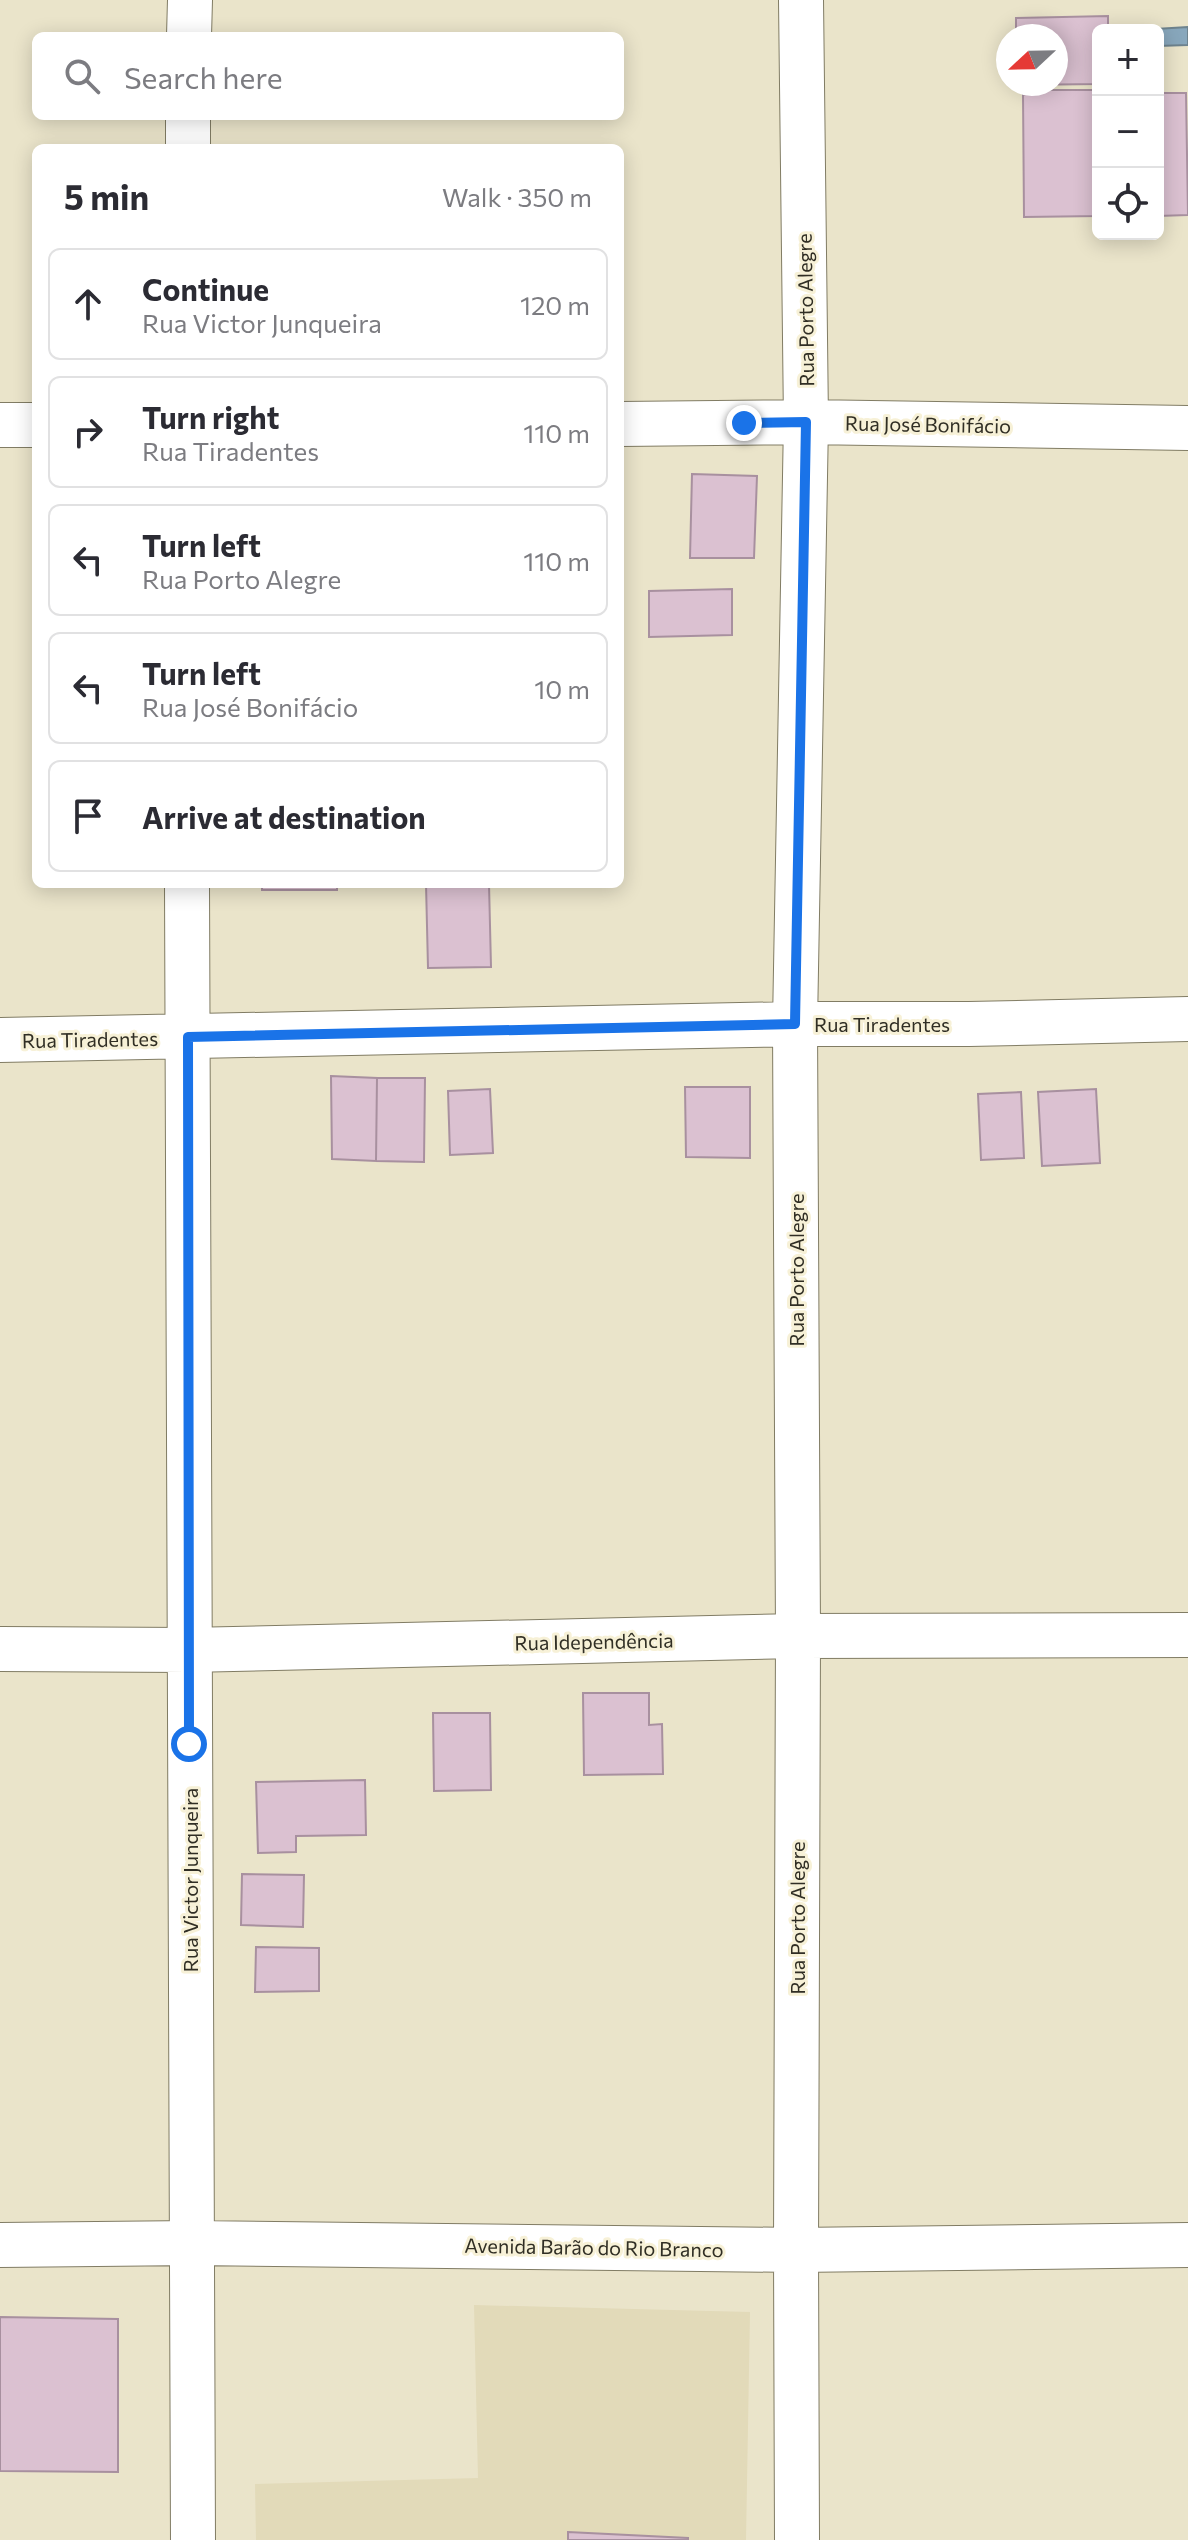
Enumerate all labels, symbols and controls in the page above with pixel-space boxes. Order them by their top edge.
north arrow [996,24,1068,96]
map controls [1092,24,1164,240]
button: + [1092,24,1164,96]
search box [32,32,624,120]
icon: search [60,54,104,98]
text: Search here [124,58,283,95]
button: − [1092,96,1164,168]
button: locate [1092,168,1164,240]
text: 5 min [64,175,149,217]
text: Walk · 350 m [442,181,592,212]
street label: Rua Porto Alegre [792,233,818,387]
text: Continue [142,270,269,307]
icon: ahead [66,282,110,326]
text: 120 m [520,289,590,320]
text: Rua Victor Junqueira [142,307,382,338]
text: Turn right [142,398,279,435]
route end [726,405,762,441]
icon: right [66,410,110,454]
street label: Rua José Bonifácio [845,411,1011,437]
text: 110 m [523,417,590,448]
text: Rua Tiradentes [142,435,319,466]
text: Turn left [142,526,261,563]
icon: left [66,538,110,582]
text: 110 m [523,545,590,576]
text: Rua Porto Alegre [142,563,341,594]
text: Turn left [142,654,261,691]
icon: left [66,666,110,710]
text: 10 m [534,673,590,704]
text: Rua José Bonifácio [142,691,358,722]
icon: arrive [66,794,110,838]
text: Arrive at destination [142,798,426,835]
street label: Rua Tiradentes [814,1012,950,1036]
street label: Rua Tiradentes [22,1026,158,1052]
street label: Rua Porto Alegre [784,1193,808,1347]
street label: Rua Idependência [514,1628,674,1654]
route start [171,1726,207,1762]
street label: Rua Victor Junqueira [178,1788,202,1972]
street label: Rua Porto Alegre [785,1841,809,1995]
street label: Avenida Barão do Rio Branco [464,2233,724,2261]

